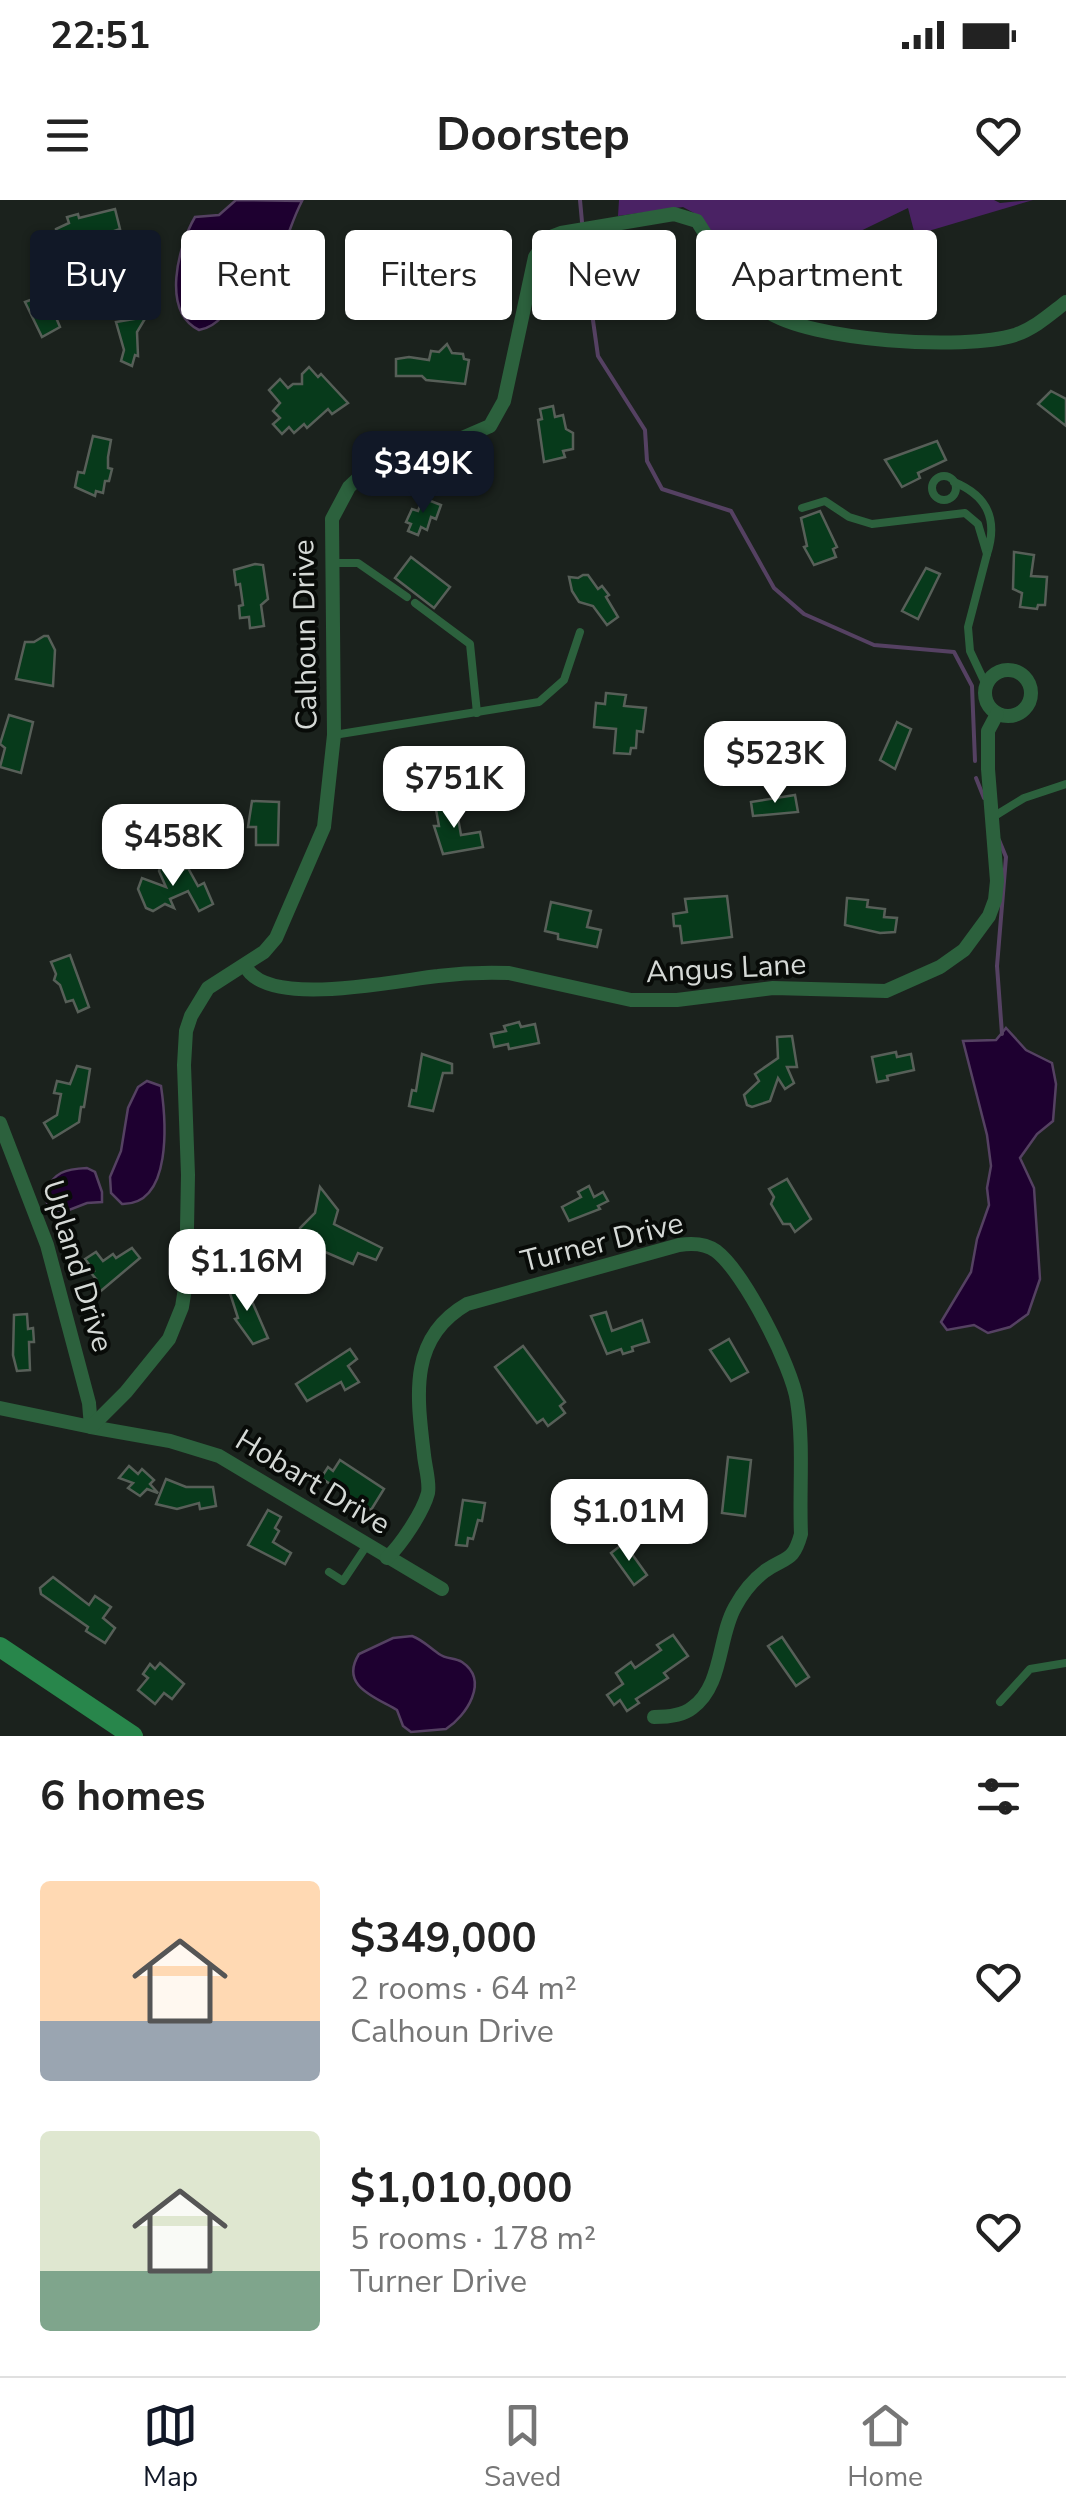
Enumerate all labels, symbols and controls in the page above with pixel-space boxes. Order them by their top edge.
text: 22:51 [50,10,151,61]
text: Doorstep [436,105,630,166]
icon: menu [40,108,95,163]
icon: heart [971,108,1026,163]
chip: Buy [30,230,161,320]
chip: Rent [181,230,325,320]
chip: Filters [345,230,512,320]
chip: New [532,230,676,320]
chip: Apartment [696,230,937,320]
pin: $349K [353,431,493,516]
text: $349K [374,442,472,485]
street label: Calhoun Drive [283,539,328,731]
pin: $523K [705,721,845,806]
text: $523K [726,732,824,775]
pin: $751K [384,746,524,831]
text: $751K [405,757,503,800]
pin: $458K [103,804,243,889]
text: $458K [124,815,222,858]
street label: Angus Lane [645,944,807,993]
street label: Upland Drive [32,1175,123,1357]
street label: Turner Drive [517,1203,688,1282]
pin: $1.16M [166,1229,328,1314]
text: $1.16M [191,1240,303,1283]
street label: Hobart Drive [228,1420,398,1545]
pin: $1.01M [548,1479,710,1564]
text: $1.01M [573,1490,685,1533]
text: 6 homes [40,1768,205,1825]
icon: filters [971,1769,1026,1824]
text: $349,000 [350,1910,537,1967]
icon: home [120,1921,240,2041]
icon: heart [971,1954,1026,2009]
text: 2 rooms · 64 m² [350,1967,577,2010]
text: Calhoun Drive [350,2010,554,2053]
text: $1,010,000 [350,2160,572,2217]
icon: home [120,2171,240,2291]
icon: heart [971,2204,1026,2259]
text: 5 rooms · 178 m² [350,2217,596,2260]
text: Turner Drive [350,2260,527,2303]
tab: Map [143,2398,198,2496]
tab: Saved [484,2398,561,2496]
tab: Home [847,2398,923,2496]

